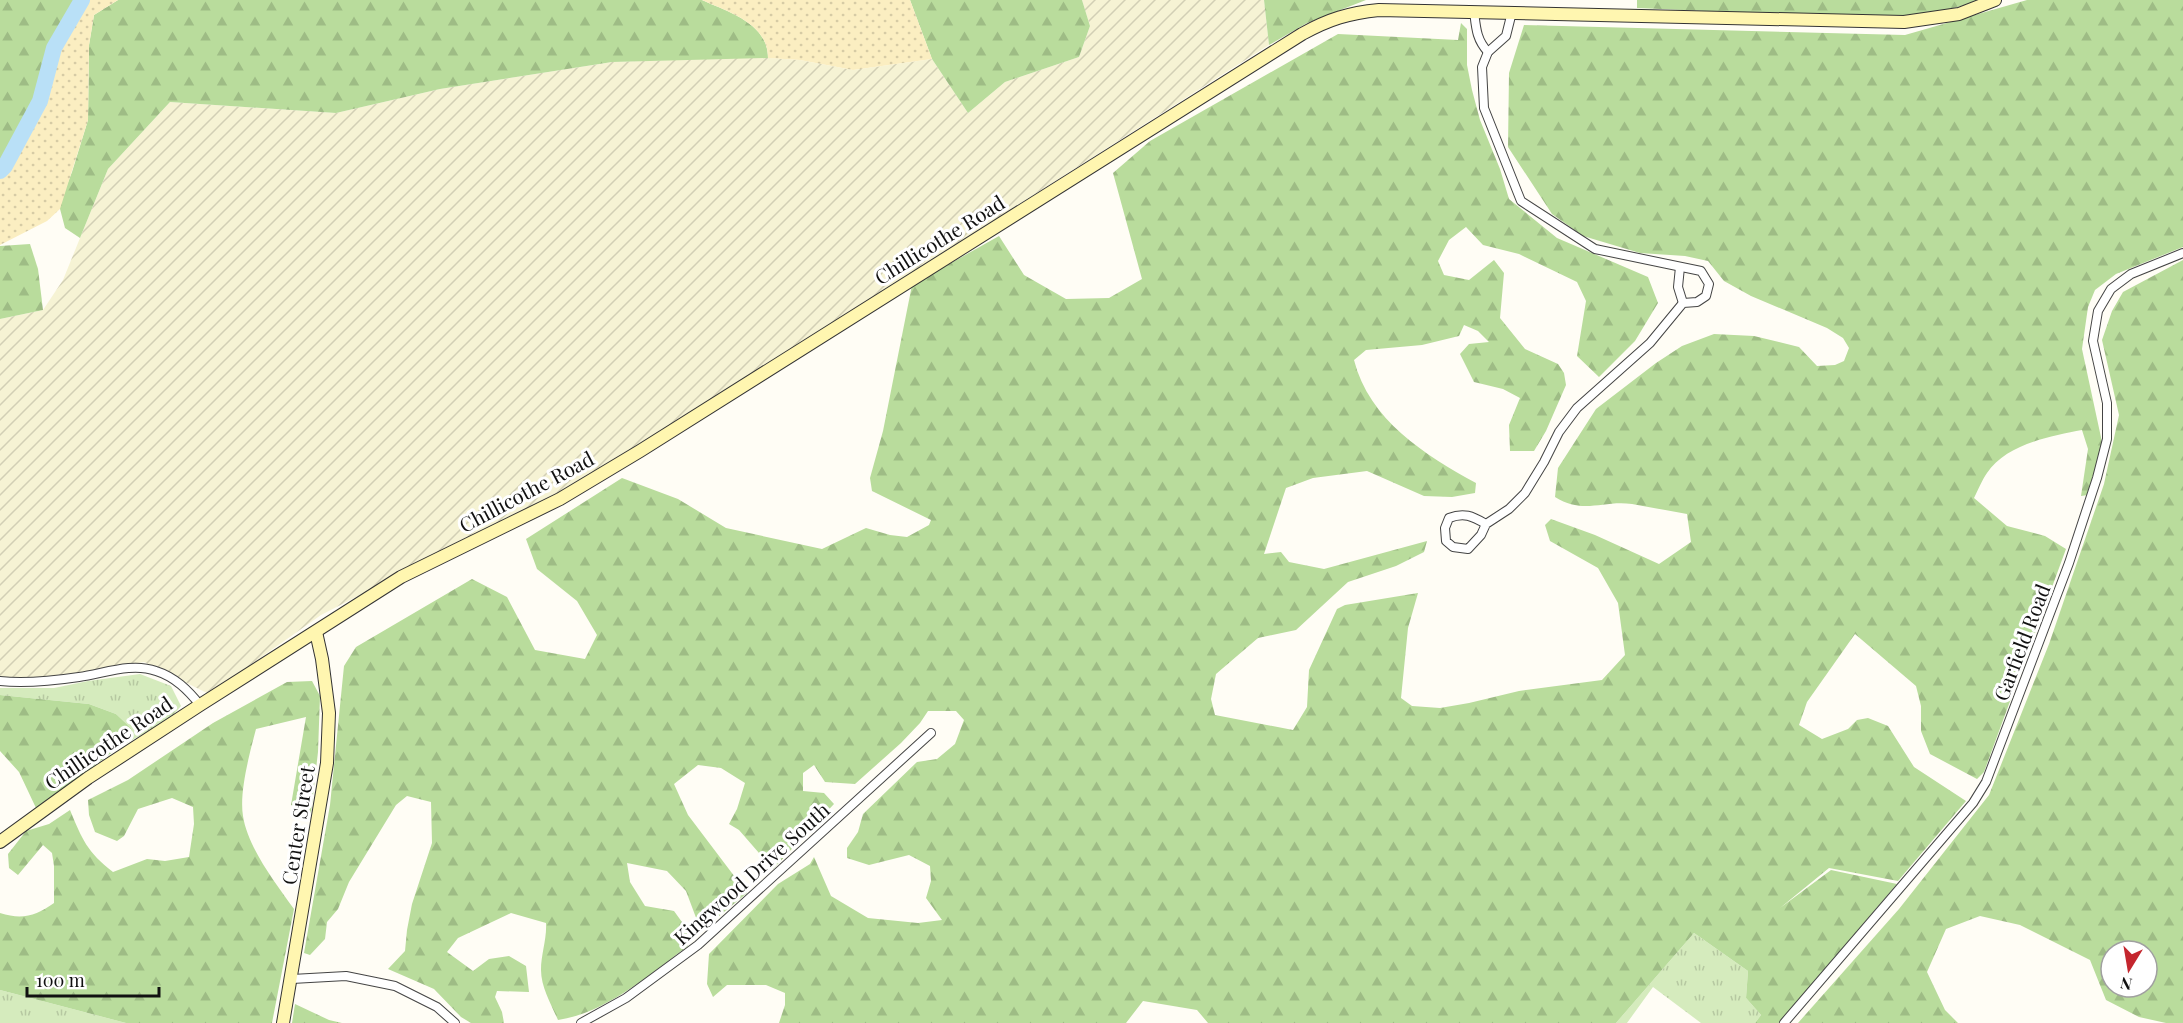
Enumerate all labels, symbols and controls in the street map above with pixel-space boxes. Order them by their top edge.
street label: Chillicothe Road [869,188,1010,290]
street label: Chillicothe Road [454,444,598,538]
street label: Garfield Road [1986,579,2056,704]
street label: Chillicothe Road [39,689,178,795]
street label: Center Street [274,763,320,886]
street label: Kingwood Drive South [667,796,835,950]
north arrow [2099,939,2159,999]
scale bar [27,960,159,998]
text: 100 m [36,968,85,992]
text: N [2118,973,2134,996]

